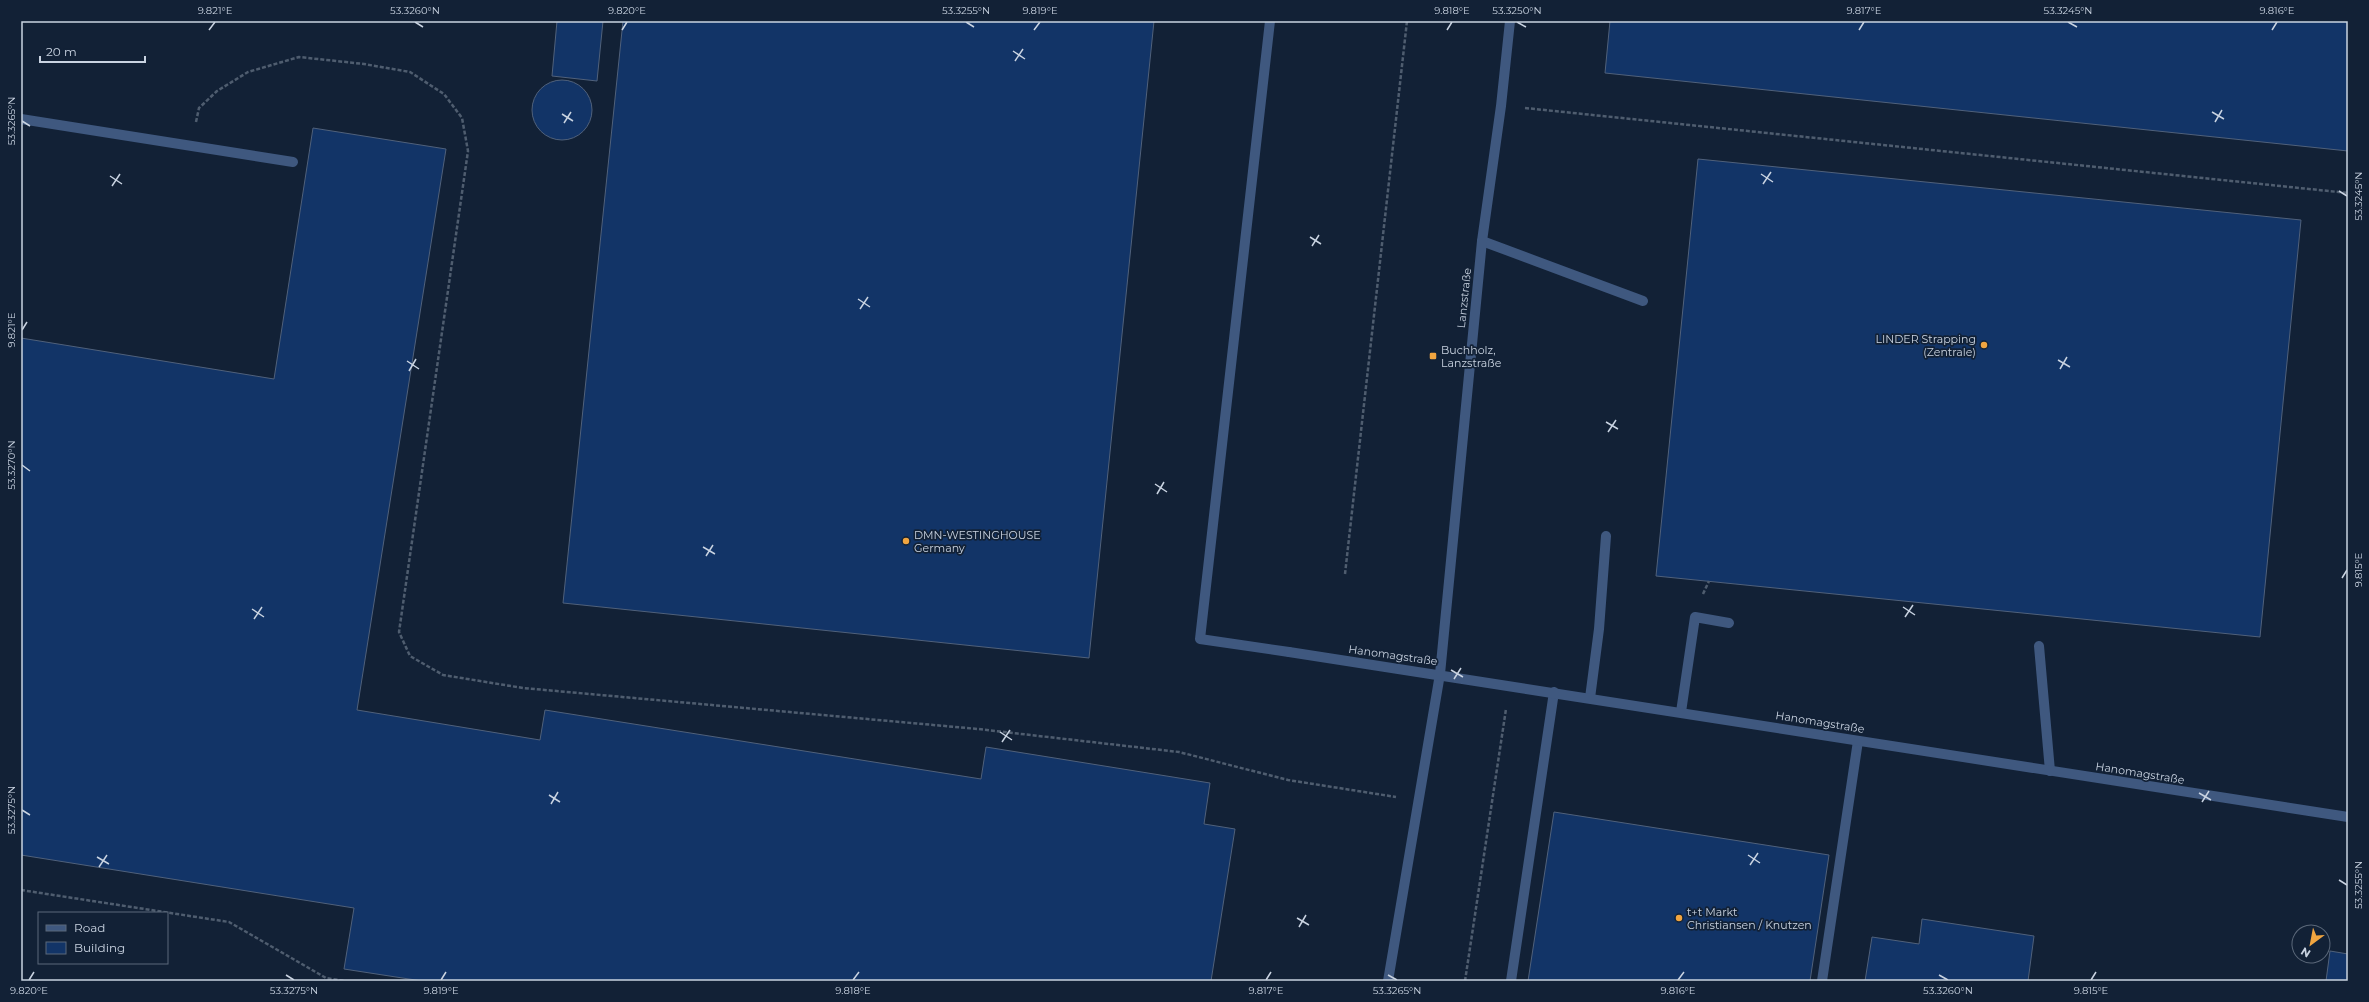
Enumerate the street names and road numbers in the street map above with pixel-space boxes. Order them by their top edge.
street label: Lanzstraße [1454,267,1474,329]
street label: Hanomagstraße [1348,642,1439,668]
street label: Hanomagstraße [1775,708,1866,736]
street label: Hanomagstraße [2095,759,2186,787]

